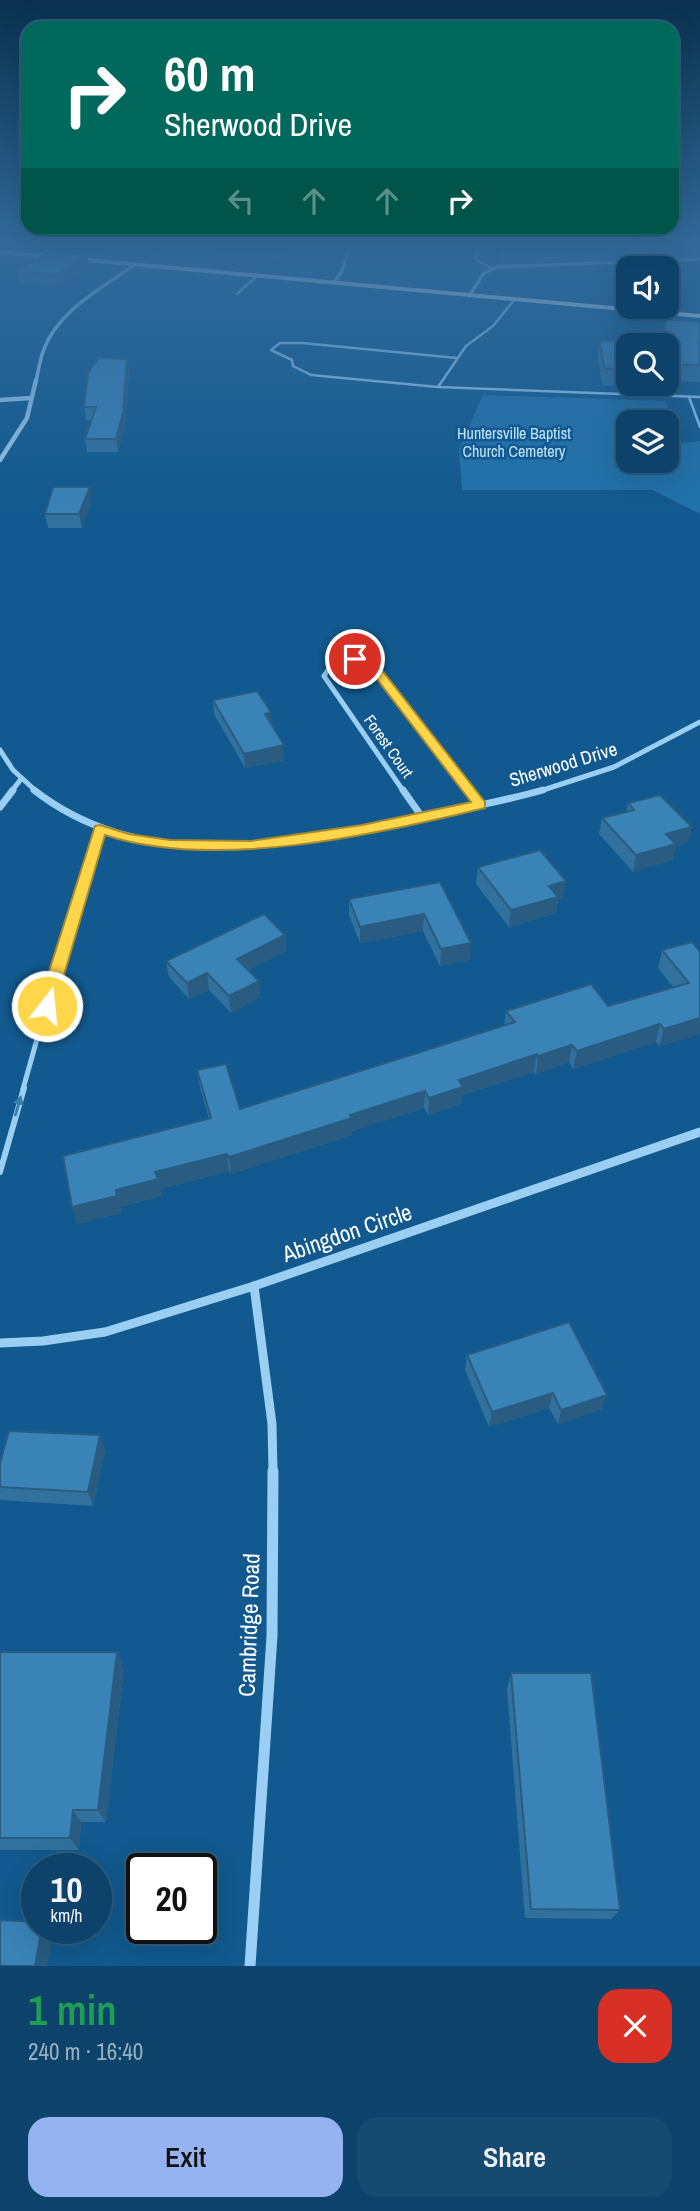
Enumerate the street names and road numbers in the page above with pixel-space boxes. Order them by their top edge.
street label: Forest Court [359,710,419,782]
street label: Sherwood Drive [506,735,620,793]
street label: Abingdon Circle [277,1196,416,1270]
street label: Cambridge Road [231,1553,266,1697]

